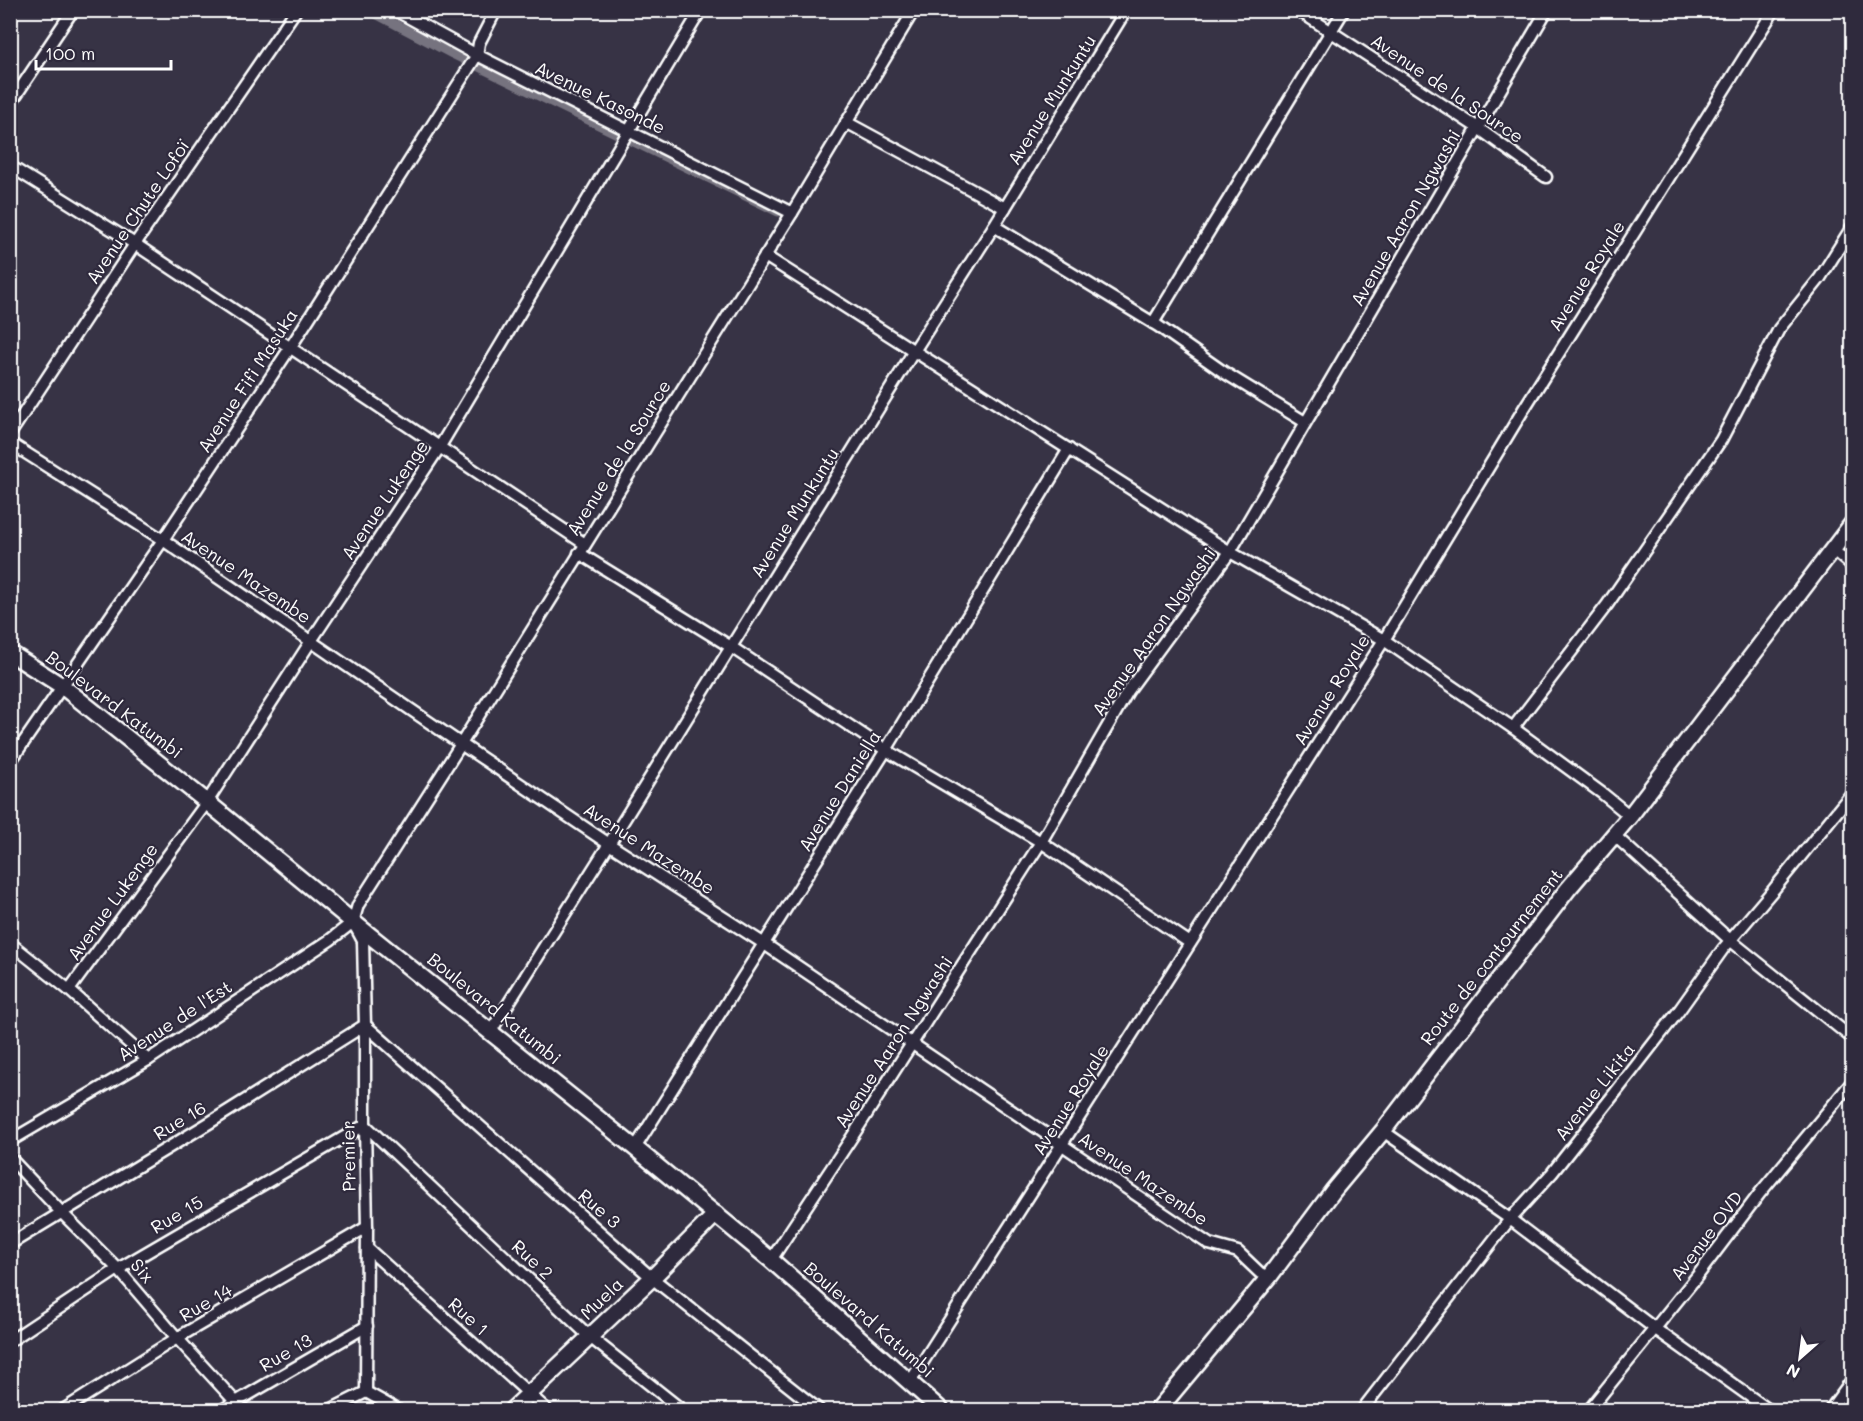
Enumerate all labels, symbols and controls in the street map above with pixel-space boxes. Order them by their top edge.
street label: Avenue de la Source [1367,28,1529,148]
street label: Avenue Munkuntu [1001,30,1101,169]
scale bar [36,33,171,71]
text: 100 m [45,41,95,65]
street label: Avenue Kasonde [531,55,670,139]
street label: Avenue Aaron Ngwashi [1345,125,1466,310]
street label: Avenue Chute Lofoï [80,134,195,288]
street label: Avenue Royale [1542,215,1630,335]
street label: Avenue Fifi Masuka [192,304,303,457]
street label: Avenue de la Source [560,375,676,540]
street label: Avenue Lukenge [335,435,433,564]
street label: Avenue Munkuntu [744,443,844,582]
street label: Avenue Mazembe [177,524,316,629]
street label: Avenue Aaron Ngwashi [1086,542,1221,720]
street label: Avenue Royale [1287,629,1375,749]
street label: Boulevard Katumbi [41,645,188,764]
street label: Avenue Daniella [792,725,886,856]
street label: Avenue Mazembe [579,797,720,900]
street label: Avenue Lukenge [61,838,163,965]
street label: Route de contournement [1415,863,1568,1050]
street label: Boulevard Katumbi [423,947,567,1070]
street label: Avenue Aaron Ngwashi [829,951,958,1132]
street label: Avenue de l'Est [113,974,236,1066]
street label: Avenue Likita [1549,1038,1640,1145]
street label: Avenue Royale [1026,1039,1114,1159]
street label: Rue 16 [149,1095,210,1145]
street label: Premier [335,1120,361,1192]
street label: Avenue Mazembe [1074,1126,1213,1231]
street label: Rue 3 [573,1183,626,1233]
street label: Avenue OVD [1665,1186,1748,1285]
street label: Rue 15 [146,1190,207,1239]
street label: Rue 2 [507,1234,559,1285]
street label: Six [126,1253,160,1288]
street label: Boulevard Katumbi [799,1256,940,1383]
street label: Muela [575,1272,628,1325]
street label: Rue 14 [175,1277,237,1327]
street label: Rue 1 [443,1292,494,1341]
street label: Rue 13 [255,1328,316,1377]
north arrow [1770,1328,1830,1388]
text: N [1782,1360,1803,1384]

